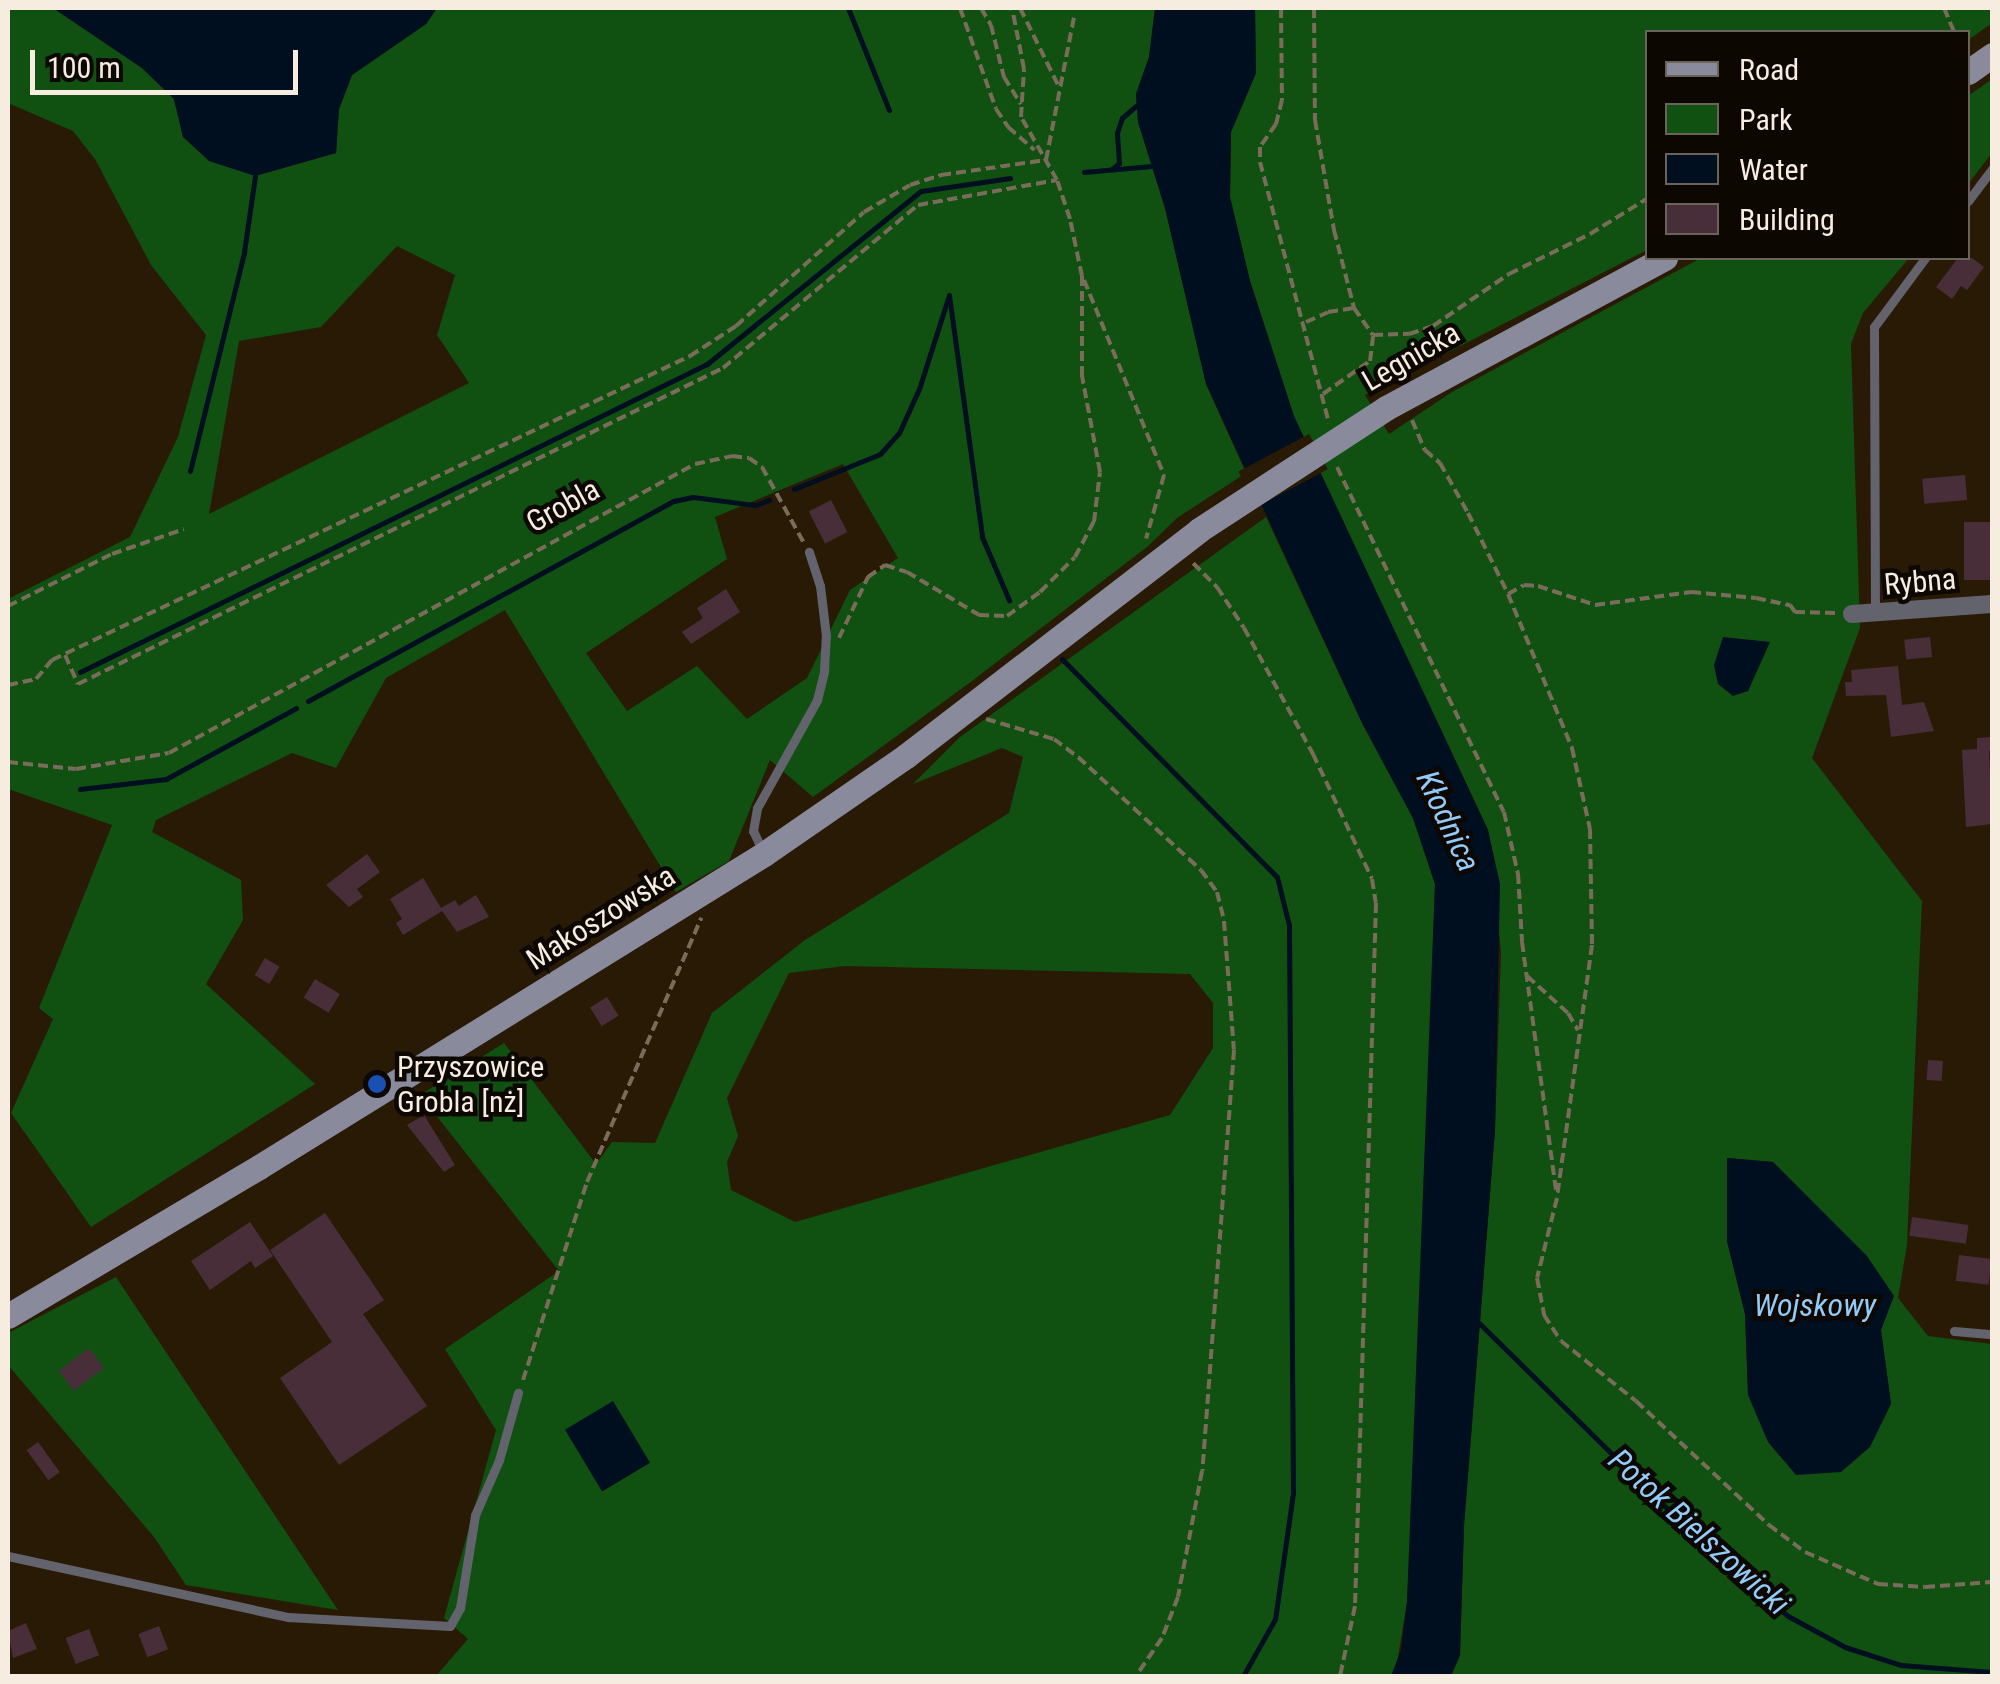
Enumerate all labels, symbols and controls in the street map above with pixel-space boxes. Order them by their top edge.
scale bar [35,30,302,92]
legend [1645,30,1970,260]
text: 100 m [47,50,121,85]
text: Road [1739,52,1799,87]
text: Park [1739,102,1793,137]
text: Water [1739,152,1808,187]
text: Building [1739,202,1835,237]
street label: Legnicka [1356,315,1466,399]
street label: Grobla [520,471,606,541]
street label: Rybna [1883,561,1957,603]
water label: Kłodnica [1408,764,1488,878]
street label: Makoszowska [520,858,682,978]
place label: Przyszowice Grobla [nż] [397,1049,544,1120]
marker: Przyszowice Grobla [nż] [366,1073,388,1095]
water label: Wojskowy [1754,1286,1876,1324]
water label: Potok Bielszowicki [1601,1441,1797,1623]

